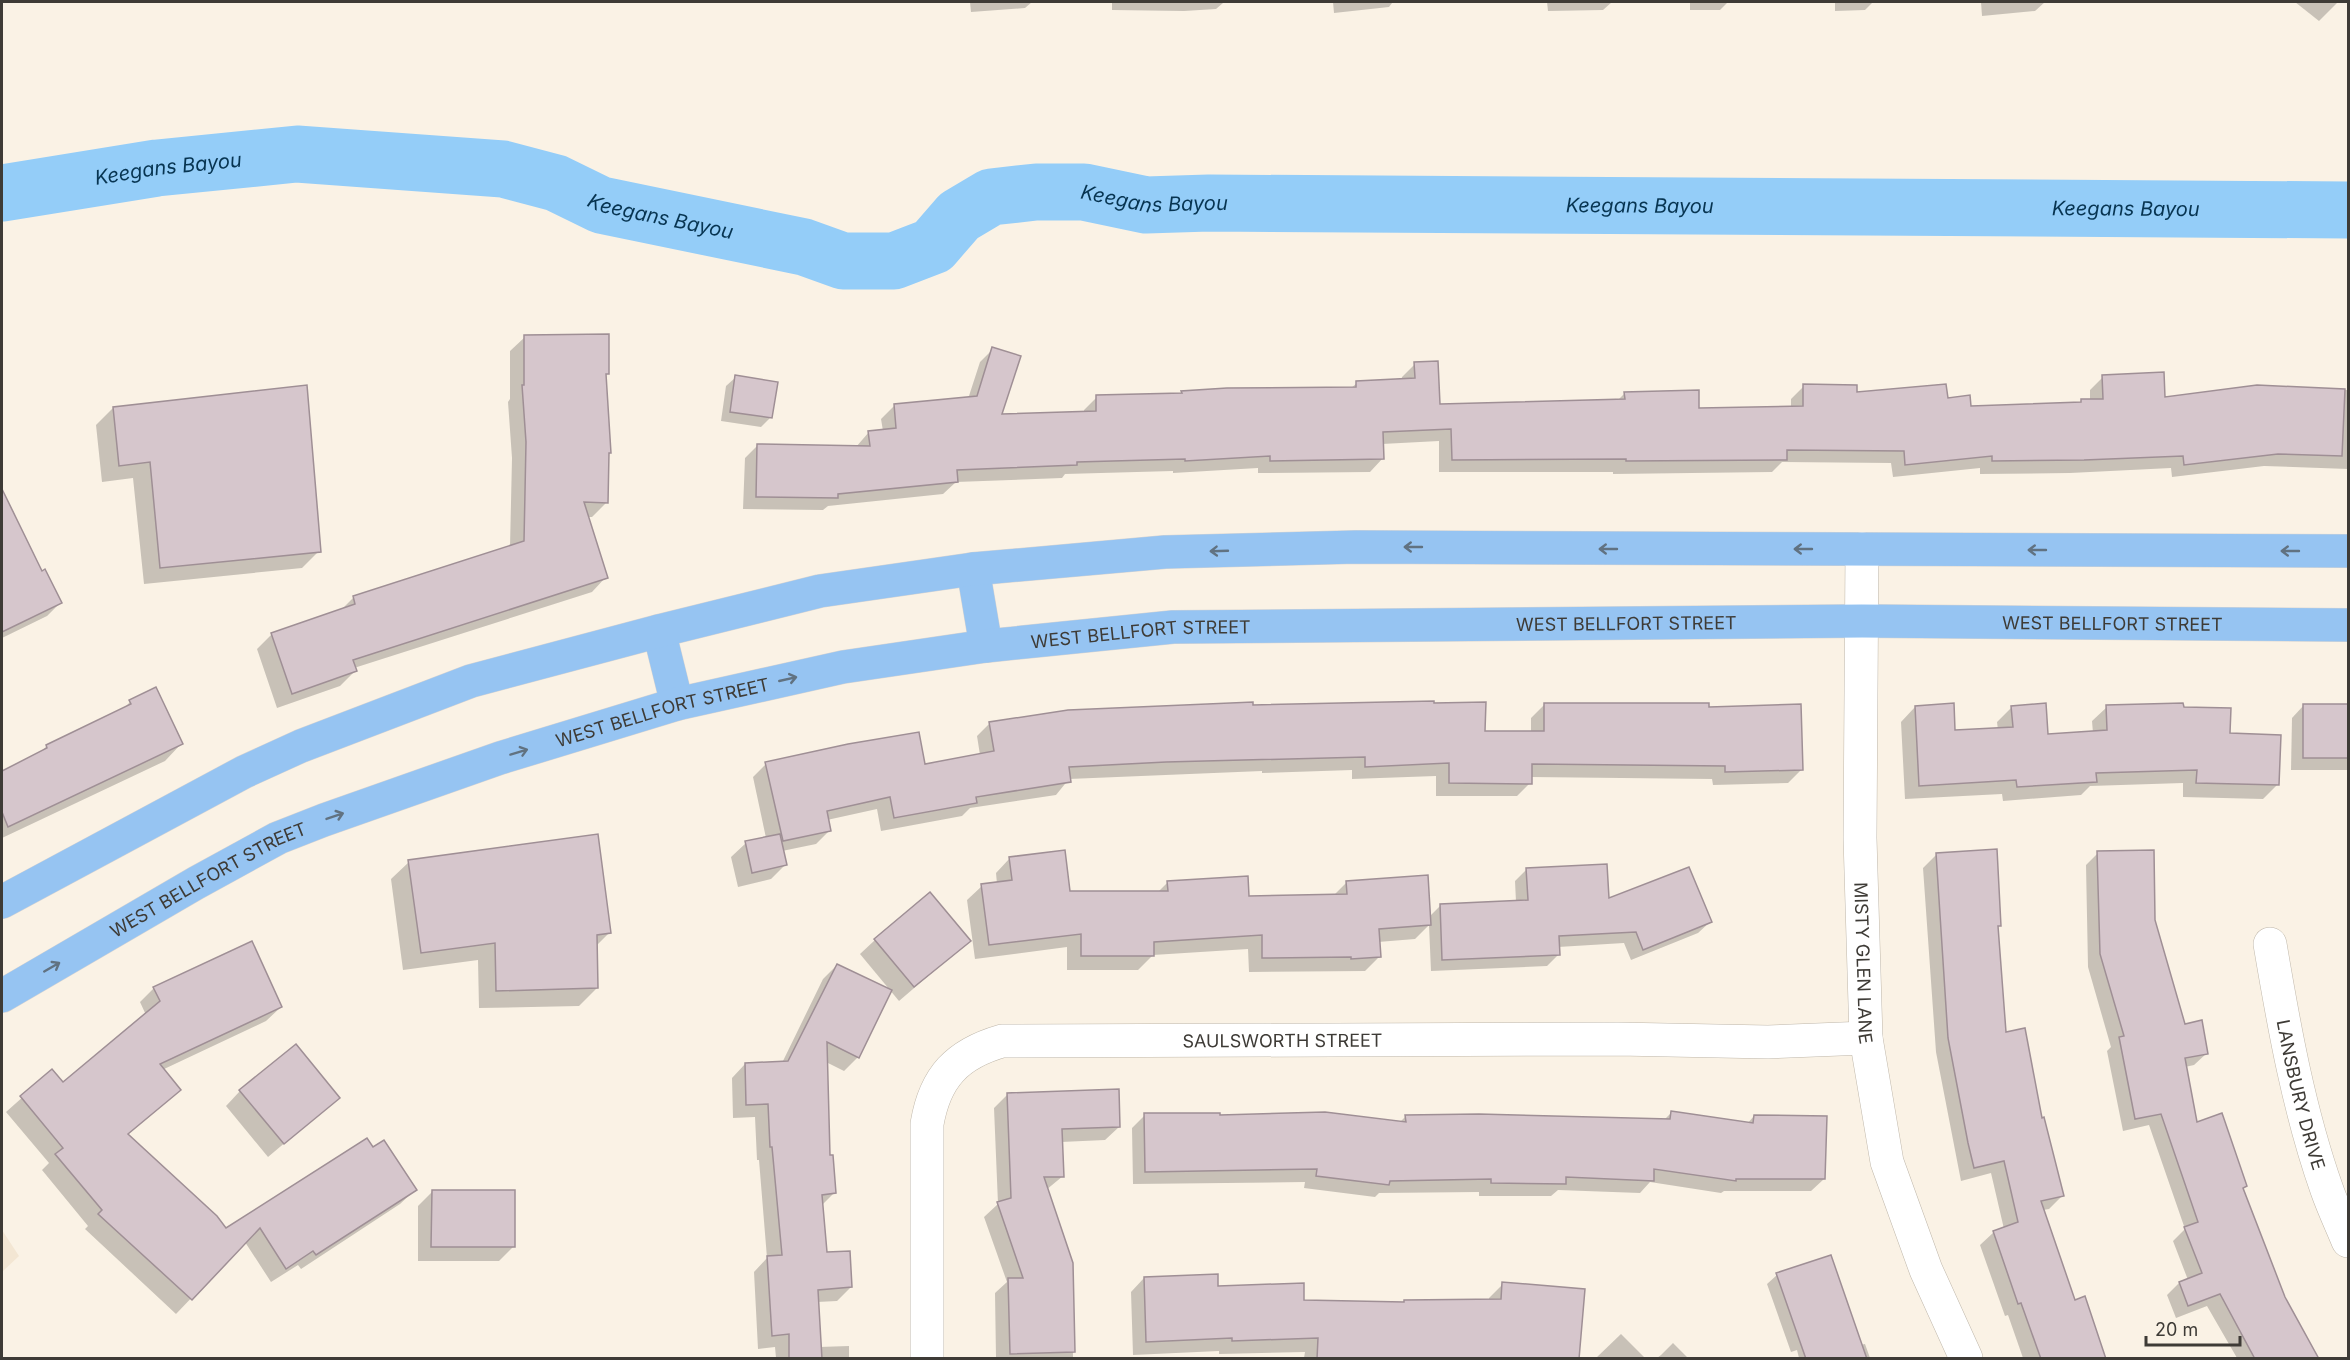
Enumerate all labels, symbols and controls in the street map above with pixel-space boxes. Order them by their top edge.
water label: Keegans Bayou [93,148,243,190]
water label: Keegans Bayou [1079,180,1228,218]
water label: Keegans Bayou [584,188,736,244]
water label: Keegans Bayou [1566,193,1714,218]
water label: Keegans Bayou [2052,196,2200,221]
one-way arrow [1404,541,1424,553]
one-way arrow [1599,543,1619,555]
one-way arrow [1794,543,1814,555]
one-way arrow [2027,544,2047,556]
one-way arrow [1209,545,1229,556]
one-way arrow [2281,545,2301,557]
street label: WEST BELLFORT STREET [1516,612,1737,635]
street label: WEST BELLFORT STREET [2002,612,2223,634]
street label: WEST BELLFORT STREET [1030,616,1251,652]
street label: WEST BELLFORT STREET [553,673,771,751]
one-way arrow [778,673,797,684]
one-way arrow [509,746,528,757]
one-way arrow [325,809,344,820]
street label: WEST BELLFORT STREET [106,818,309,941]
street label: MISTY GLEN LANE [1851,882,1877,1046]
one-way arrow [43,961,60,973]
street label: LANSBURY DRIVE [2273,1018,2330,1173]
street label: SAULSWORTH STREET [1182,1029,1383,1051]
scale bar [2146,1309,2240,1347]
text: 20 m [2155,1319,2198,1340]

